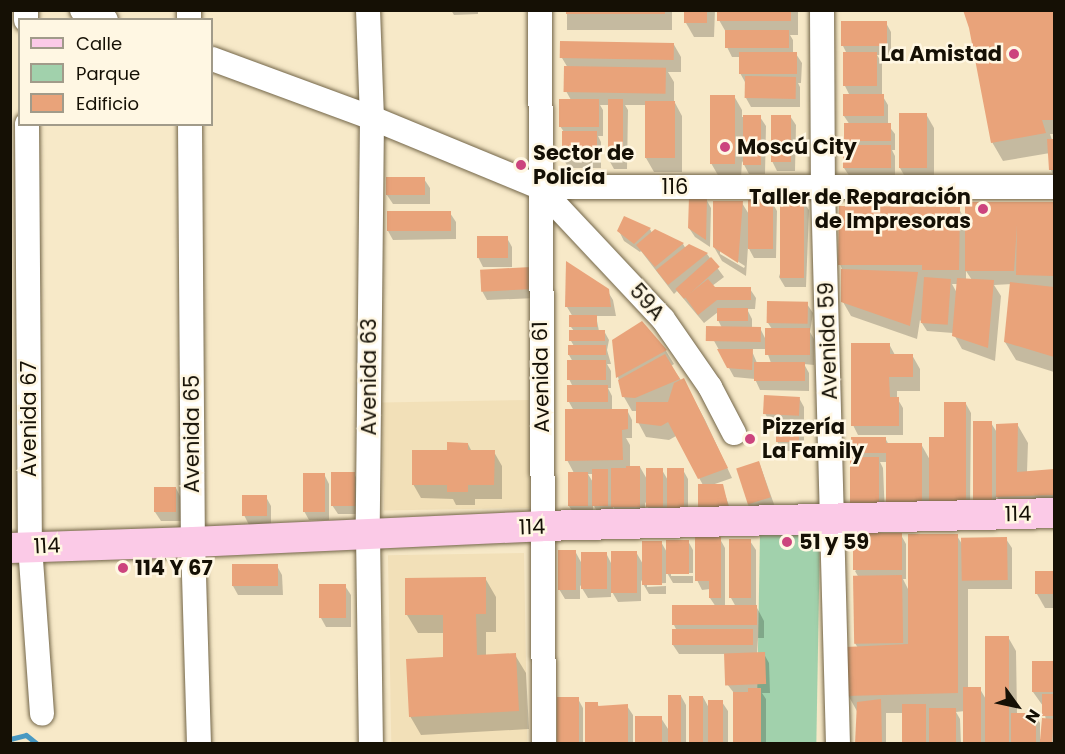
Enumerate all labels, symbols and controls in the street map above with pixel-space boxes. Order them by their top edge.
legend [18,18,213,126]
text: Calle [76,31,122,56]
place label: La Amistad [881,41,1002,67]
marker: La Amistad [1007,47,1021,61]
text: Parque [76,61,140,86]
text: Edificio [76,91,139,116]
place label: Moscú City [737,134,857,160]
place label: Sector de Policía [533,140,634,190]
marker: Moscú City [718,140,732,154]
marker: Sector de Policía [514,158,528,172]
street label: 116 [662,174,688,200]
place label: Taller de Reparación de Impresoras [749,184,971,234]
marker: Taller de Reparación de Impresoras [976,202,990,216]
street label: 59A [624,278,670,326]
street label: Avenida 59 [813,282,843,400]
street label: Avenida 63 [356,318,382,436]
street label: Avenida 61 [527,321,555,433]
street label: Avenida 67 [16,361,42,477]
street label: Avenida 65 [179,375,205,493]
place label: Pizzería La Family [762,414,864,464]
marker: Pizzería La Family [743,432,757,446]
street label: 114 [1004,501,1032,527]
street label: 114 [518,514,546,540]
place label: 51 y 59 [799,529,869,555]
street label: 114 [33,533,61,559]
marker: 51 y 59 [780,535,794,549]
place label: 114 Y 67 [135,555,213,581]
marker: 114 Y 67 [116,561,130,575]
north arrow [987,676,1047,736]
text: N [1020,705,1045,727]

